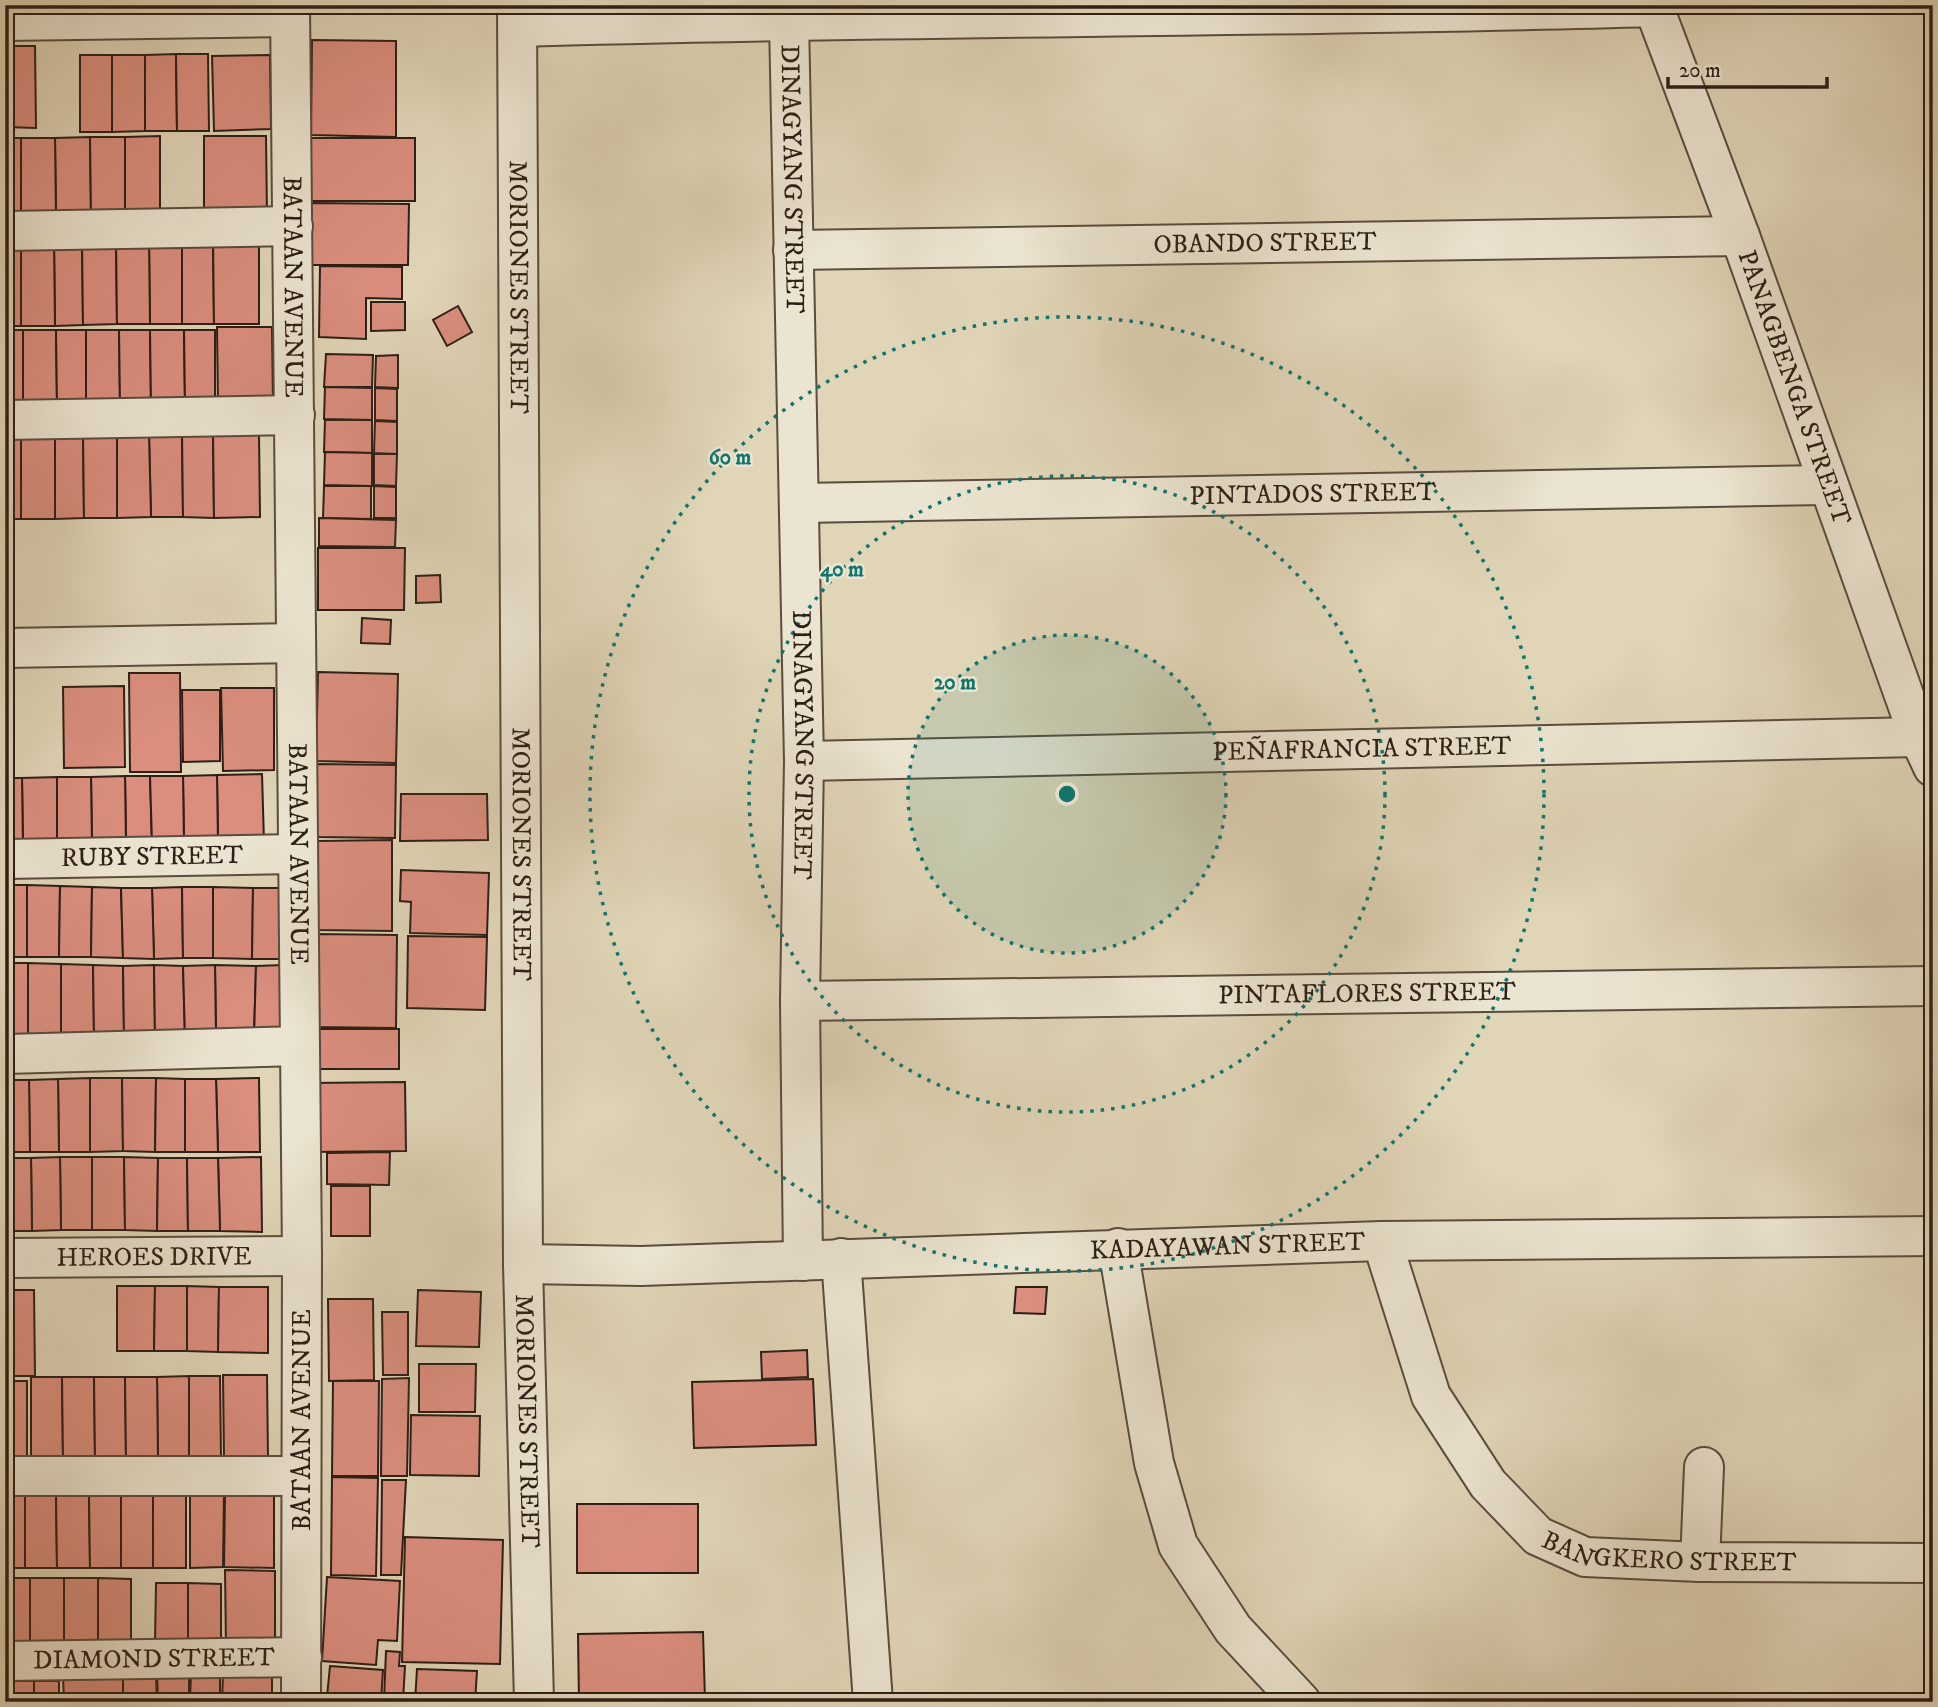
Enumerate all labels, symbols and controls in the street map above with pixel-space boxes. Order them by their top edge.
street label: DINAGYANG STREET [773,44,811,314]
scale bar [1668,46,1828,90]
text: 20 m [1679,58,1721,84]
street label: MORIONES STREET [501,160,535,414]
street label: BATAAN AVENUE [275,176,310,398]
street label: OBANDO STREET [1153,225,1377,261]
street label: PANAGBENGA STREET [1730,246,1859,530]
text: 60 m [709,445,751,471]
street label: PINTADOS STREET [1189,475,1437,513]
text: 40 m [820,557,864,583]
street label: DINAGYANG STREET [784,610,821,880]
text: 20 m [934,670,976,696]
street label: MORIONES STREET [504,727,538,981]
street label: PEÑAFRANCIA STREET [1212,729,1512,769]
street label: BATAAN AVENUE [281,743,316,965]
centre of rings [1055,782,1079,806]
street label: RUBY STREET [60,838,244,875]
street label: PINTAFLORES STREET [1218,975,1516,1012]
street label: KADAYAWAN STREET [1090,1225,1366,1267]
street label: HEROES DRIVE [56,1240,252,1274]
street label: MORIONES STREET [507,1294,547,1548]
street label: BATAAN AVENUE [286,1309,319,1531]
street label: BANGKERO STREET [1537,1523,1797,1579]
street label: DIAMOND STREET [33,1641,275,1677]

